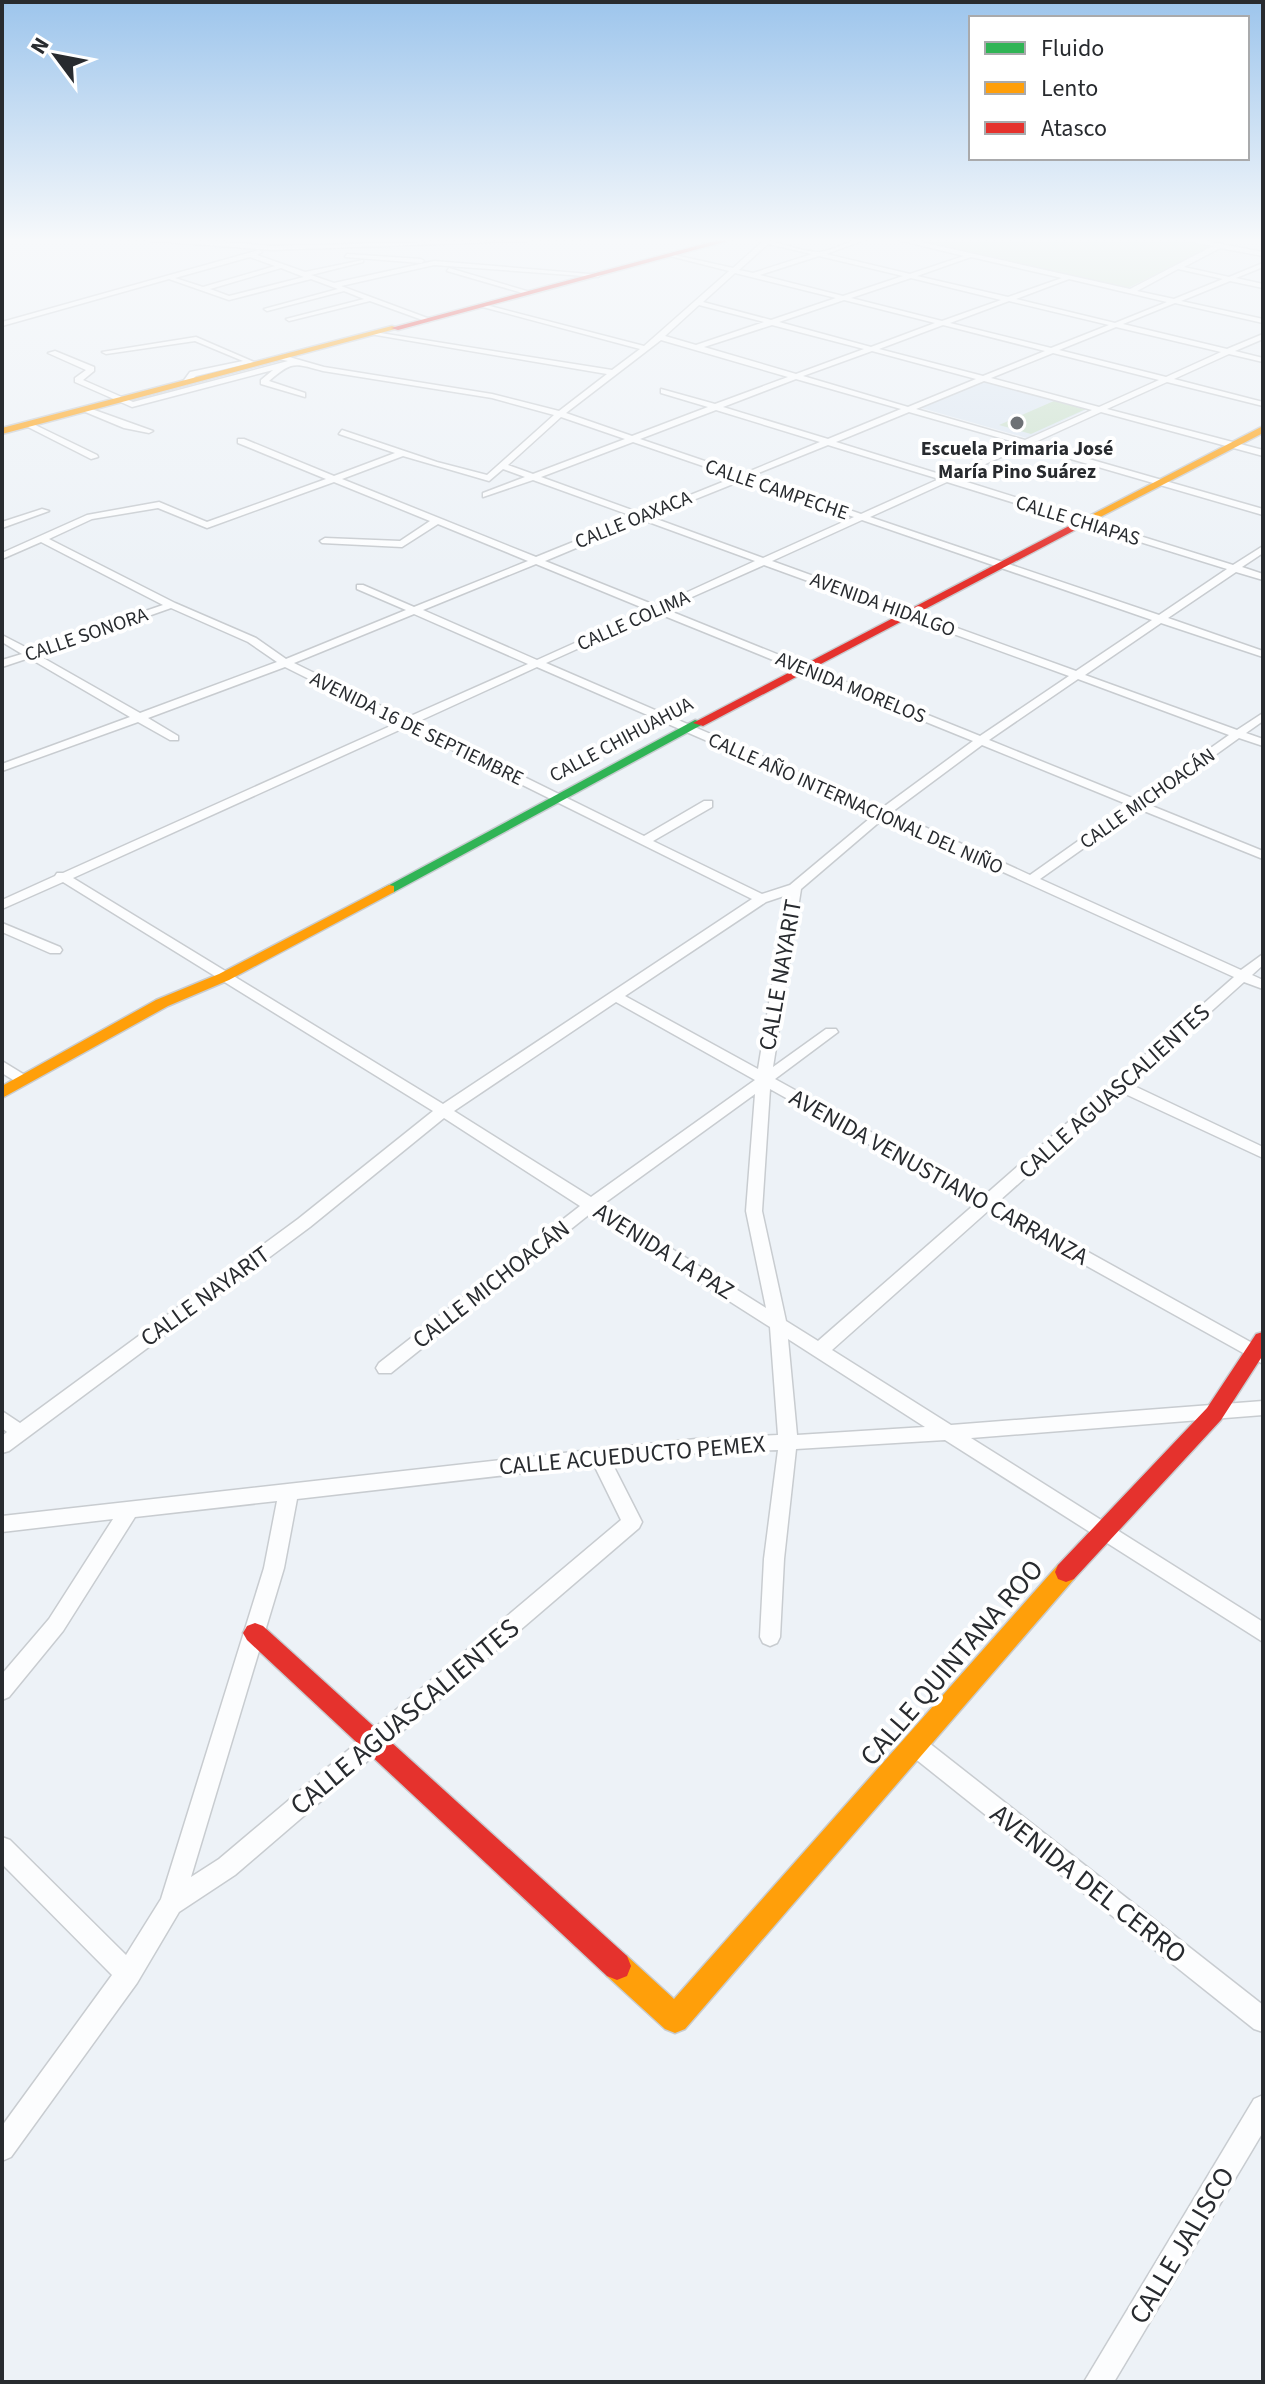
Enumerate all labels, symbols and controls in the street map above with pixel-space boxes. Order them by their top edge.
north arrow [16,16,96,96]
legend [969,16,1249,160]
text: N [22,31,57,61]
text: Fluido [1041,31,1104,66]
text: Lento [1041,71,1098,106]
text: Atasco [1041,111,1107,146]
marker: Escuela Primaria José María Pino Suárez [1008,414,1026,432]
place label: Escuela Primaria José María Pino Suárez [921,435,1113,486]
street label: CALLE CAMPECHE [701,452,852,528]
street label: CALLE OAXACA [571,484,696,556]
street label: CALLE CHIAPAS [1012,489,1143,553]
street label: AVENIDA HIDALGO [806,566,959,644]
street label: CALLE COLIMA [573,584,694,658]
street label: CALLE SONORA [21,601,152,669]
street label: AVENIDA MORELOS [771,645,930,731]
street label: AVENIDA 16 DE SEPTIEMBRE [305,665,528,793]
street label: CALLE CHIHUAHUA [545,690,698,790]
street label: CALLE AÑO INTERNACIONAL DEL NIÑO [704,726,1008,882]
street label: CALLE MICHOACÁN [1074,742,1221,856]
street label: CALLE NAYARIT [750,897,811,1053]
street label: CALLE AGUASCALIENTES [1011,996,1218,1187]
street label: AVENIDA VENUSTIANO CARRANZA [783,1080,1095,1274]
street label: AVENIDA LA PAZ [587,1194,741,1309]
street label: CALLE MICHOACÁN [405,1212,577,1357]
street label: CALLE NAYARIT [133,1237,277,1355]
street label: CALLE ACUEDUCTO PEMEX [498,1426,767,1485]
street label: CALLE QUINTANA ROO [851,1551,1053,1775]
street label: CALLE AGUASCALIENTES [281,1609,528,1825]
street label: AVENIDA DEL CERRO [982,1794,1195,1973]
street label: CALLE JALISCO [1119,2159,1245,2332]

